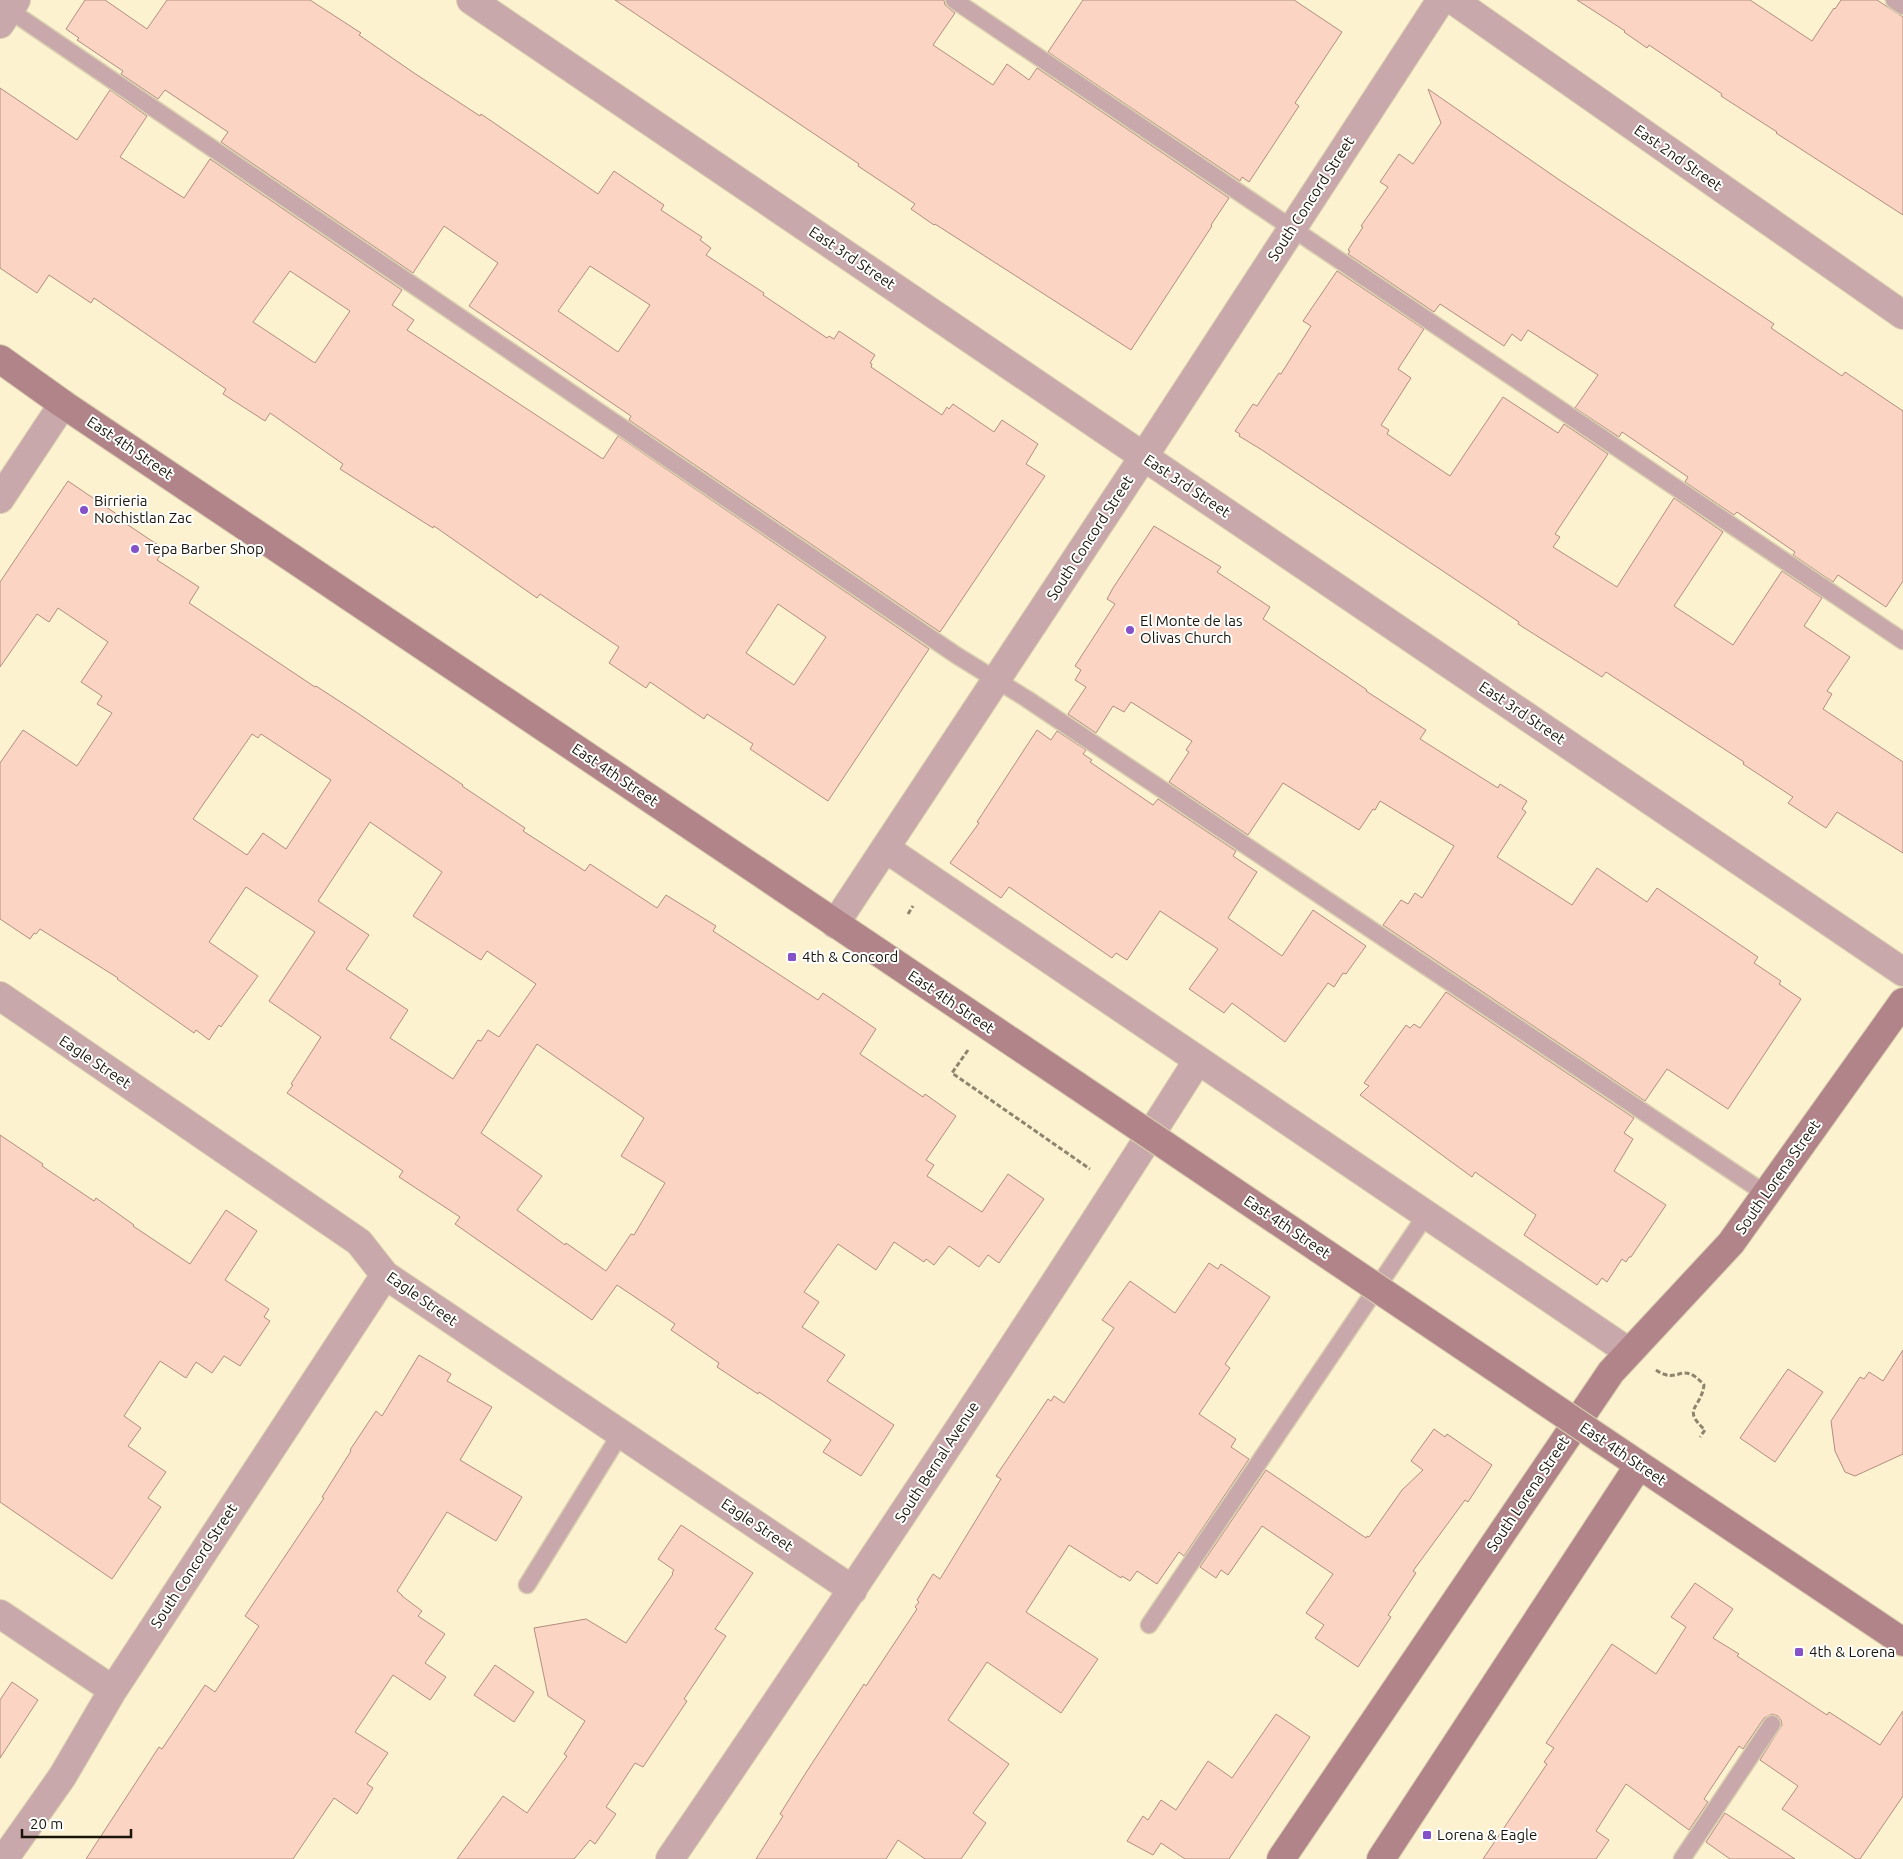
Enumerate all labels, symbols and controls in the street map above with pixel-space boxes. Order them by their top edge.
street label: East 2nd Street [1631,121,1725,194]
street label: South Concord Street [1264,133,1357,264]
street label: East 3rd Street [806,223,899,293]
street label: East 4th Street [84,413,177,483]
street label: East 3rd Street [1141,451,1234,521]
street label: South Concord Street [1043,472,1136,603]
place label: Birrieria Nochistlan Zac [94,492,192,526]
marker: Birrieria Nochistlan Zac [78,504,90,516]
place label: Tepa Barber Shop [145,540,264,557]
marker: Tepa Barber Shop [129,543,141,555]
place label: El Monte de las Olivas Church [1140,612,1242,646]
marker: El Monte de las Olivas Church [1124,624,1136,636]
street label: East 3rd Street [1476,678,1569,748]
street label: East 4th Street [569,740,662,810]
place label: 4th & Concord [802,948,898,965]
marker: 4th & Concord [786,951,798,963]
street label: East 4th Street [905,967,998,1037]
street label: Eagle Street [56,1032,134,1092]
street label: South Lorena Street [1732,1116,1823,1237]
street label: East 4th Street [1241,1192,1334,1262]
street label: Eagle Street [384,1268,461,1329]
street label: South Bernal Avenue [891,1398,982,1525]
street label: East 4th Street [1577,1419,1670,1489]
street label: South Lorena Street [1483,1433,1572,1554]
street label: Eagle Street [718,1495,796,1555]
street label: South Concord Street [147,1500,240,1631]
place label: 4th & Lorena [1809,1643,1895,1660]
marker: 4th & Lorena [1793,1646,1805,1658]
scale bar [22,1806,131,1838]
text: 20 m [30,1815,63,1832]
place label: Lorena & Eagle [1437,1826,1537,1843]
marker: Lorena & Eagle [1421,1829,1433,1841]

